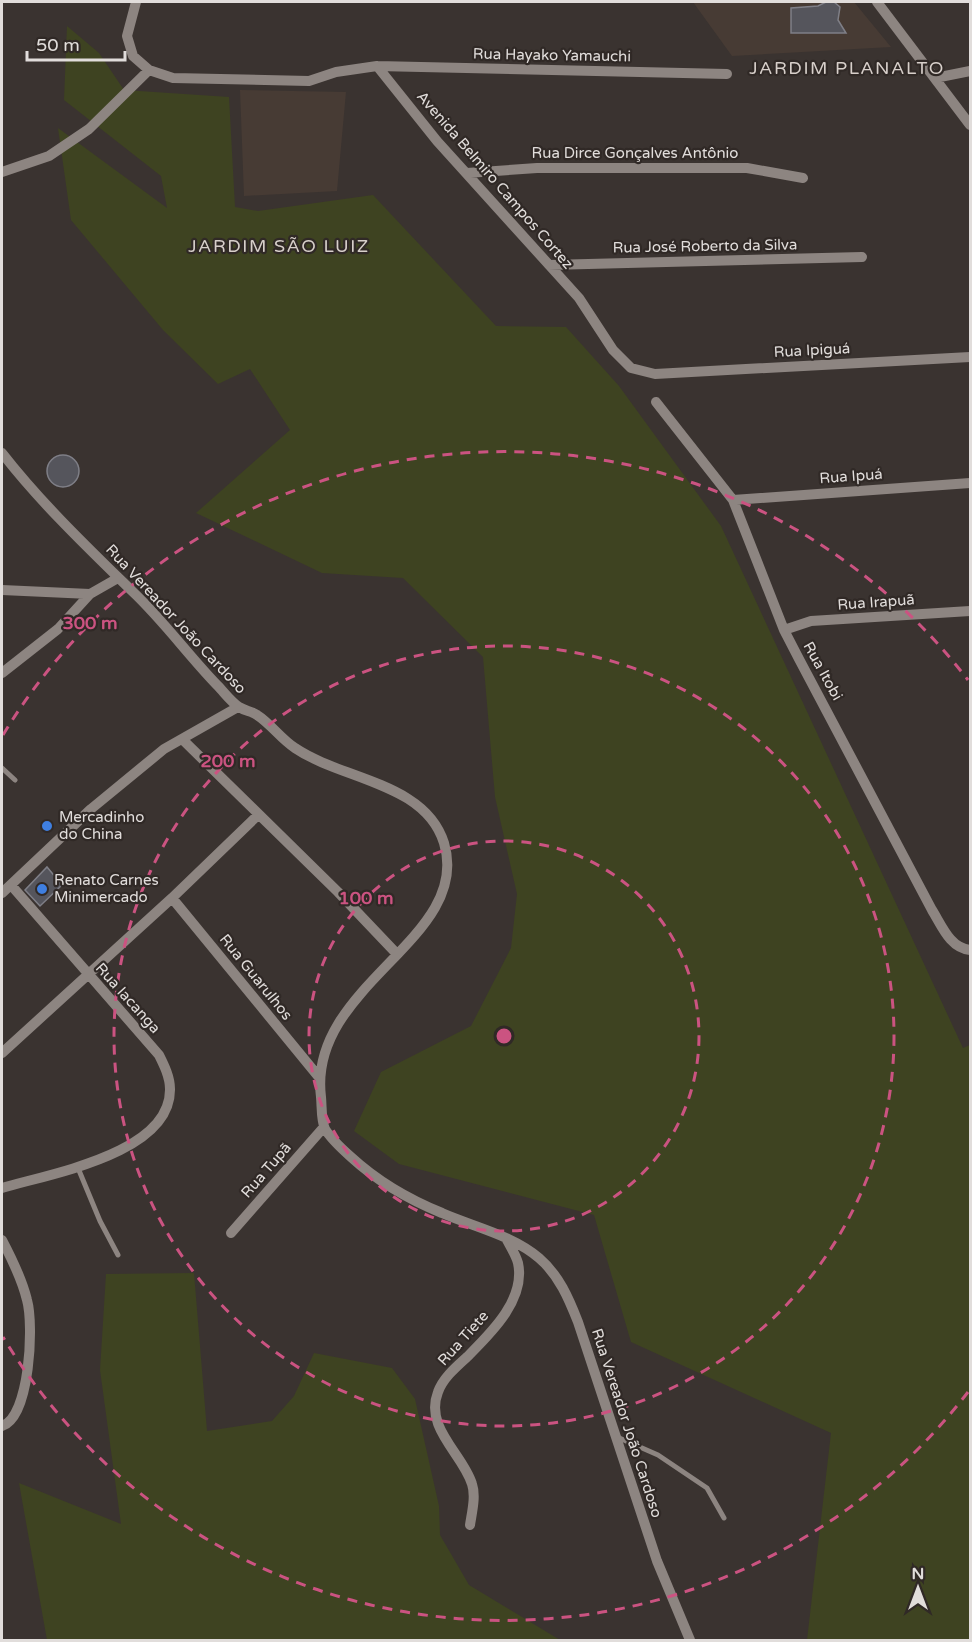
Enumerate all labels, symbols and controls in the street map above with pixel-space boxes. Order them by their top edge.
scale bar [27,24,124,62]
text: 50 m [36,34,80,56]
street label: Rua Hayako Yamauchi [473,45,631,65]
district label: JARDIM PLANALTO [749,57,945,79]
street label: Avenida Belmiro Campos Cortez [413,88,577,272]
street label: Rua Dirce Gonçalves Antônio [532,144,738,162]
district label: JARDIM SÃO LUIZ [188,235,370,257]
street label: Rua José Roberto da Silva [613,235,797,257]
street label: Rua Ipiguá [773,339,851,361]
street label: Rua Ipuá [819,465,883,487]
street label: Rua Vereador João Cardoso [102,541,250,697]
street label: Rua Irapuã [837,590,915,614]
text: 300 m [62,612,118,634]
street label: Rua Itobi [800,639,846,703]
text: 200 m [200,750,256,772]
place label: Mercadinho do China [59,808,144,843]
marker: Mercadinho do China [40,819,54,833]
place label: Renato Carnes Minimercado [54,871,159,906]
marker: Renato Carnes Minimercado [35,882,49,896]
text: 100 m [338,887,394,909]
street label: Rua Guarulhos [216,930,296,1024]
street label: Rua Iacanga [92,959,164,1037]
centre of rings [494,1026,514,1046]
street label: Rua Tupã [237,1139,295,1201]
street label: Rua Tiete [434,1307,492,1369]
street label: Rua Vereador João Cardoso [588,1326,666,1520]
north arrow [888,1558,948,1618]
text: N [912,1564,924,1584]

